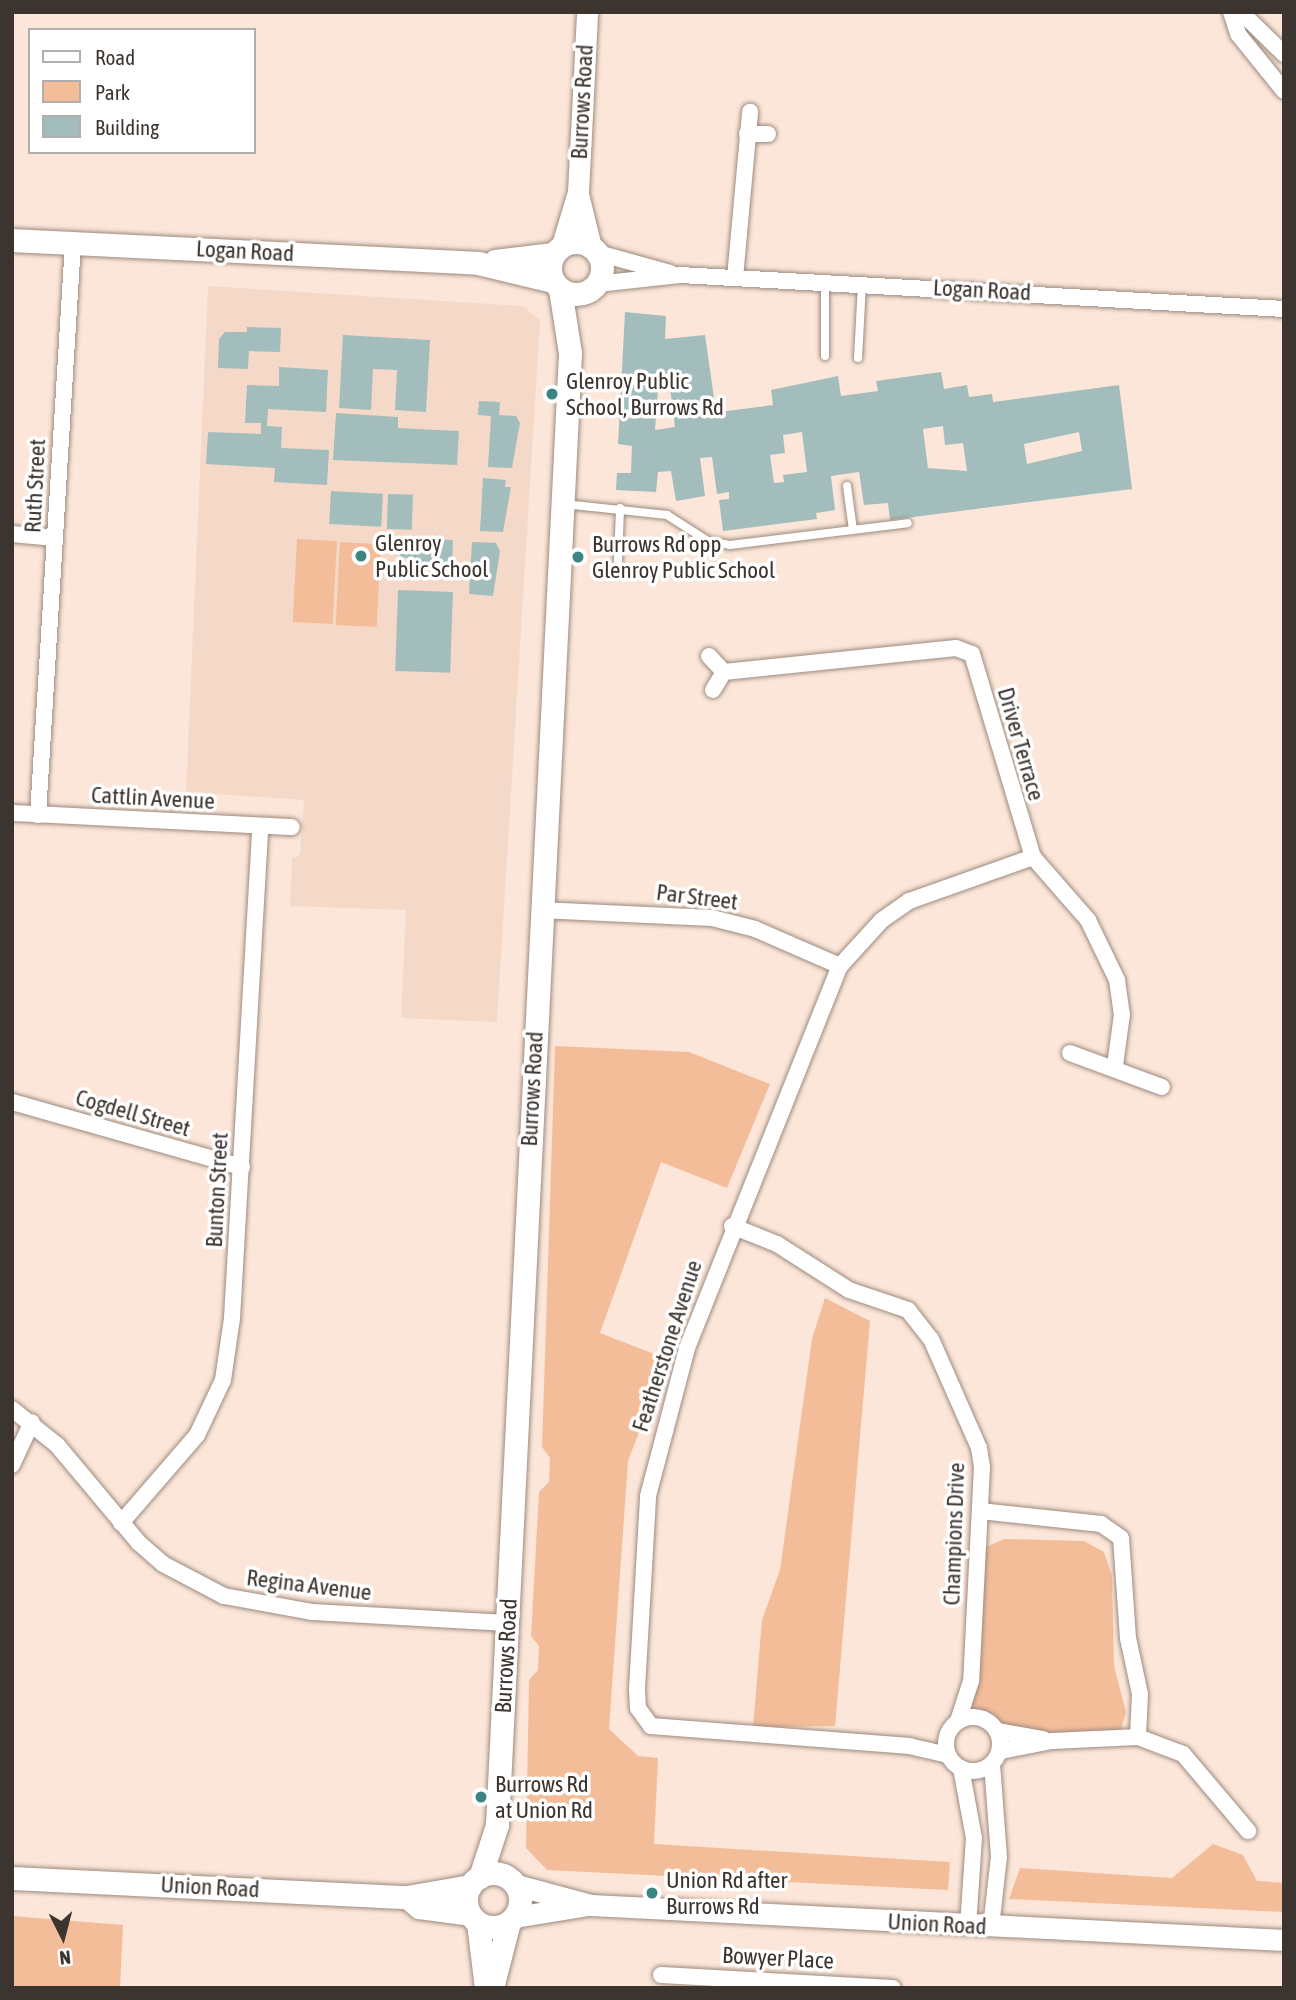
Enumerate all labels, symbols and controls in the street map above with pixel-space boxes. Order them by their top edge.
legend [28,28,256,154]
street label: Burrows Road [565,44,599,160]
text: Road [95,45,135,69]
text: Park [95,80,130,104]
text: Building [95,115,159,139]
street label: Logan Road [195,235,295,267]
street label: Logan Road [932,274,1032,306]
place label: Glenroy Public School, Burrows Rd [566,367,724,421]
marker: Glenroy Public School, Burrows Rd [544,386,560,402]
street label: Ruth Street [19,438,51,534]
place label: Glenroy Public School [375,529,488,583]
place label: Burrows Rd opp Glenroy Public School [592,530,775,584]
marker: Glenroy Public School [353,548,369,564]
marker: Burrows Rd opp Glenroy Public School [570,549,586,565]
street label: Driver Terrace [992,684,1050,804]
street label: Cattlin Avenue [91,781,215,815]
street label: Par Street [655,878,739,916]
street label: Burrows Road [515,1031,549,1147]
street label: Cogdell Street [73,1084,193,1142]
street label: Bunton Street [200,1132,234,1248]
street label: Featherstone Avenue [626,1257,708,1435]
street label: Champions Drive [938,1462,970,1606]
street label: Regina Avenue [245,1564,373,1606]
street label: Burrows Road [489,1598,523,1714]
place label: Burrows Rd at Union Rd [495,1770,593,1824]
marker: Burrows Rd at Union Rd [473,1789,489,1805]
place label: Union Rd after Burrows Rd [666,1866,787,1920]
street label: Union Road [160,1871,260,1903]
marker: Union Rd after Burrows Rd [644,1885,660,1901]
north arrow [28,1902,98,1972]
street label: Union Road [887,1908,987,1940]
street label: Bowyer Place [721,1941,835,1975]
text: N [58,1946,72,1969]

